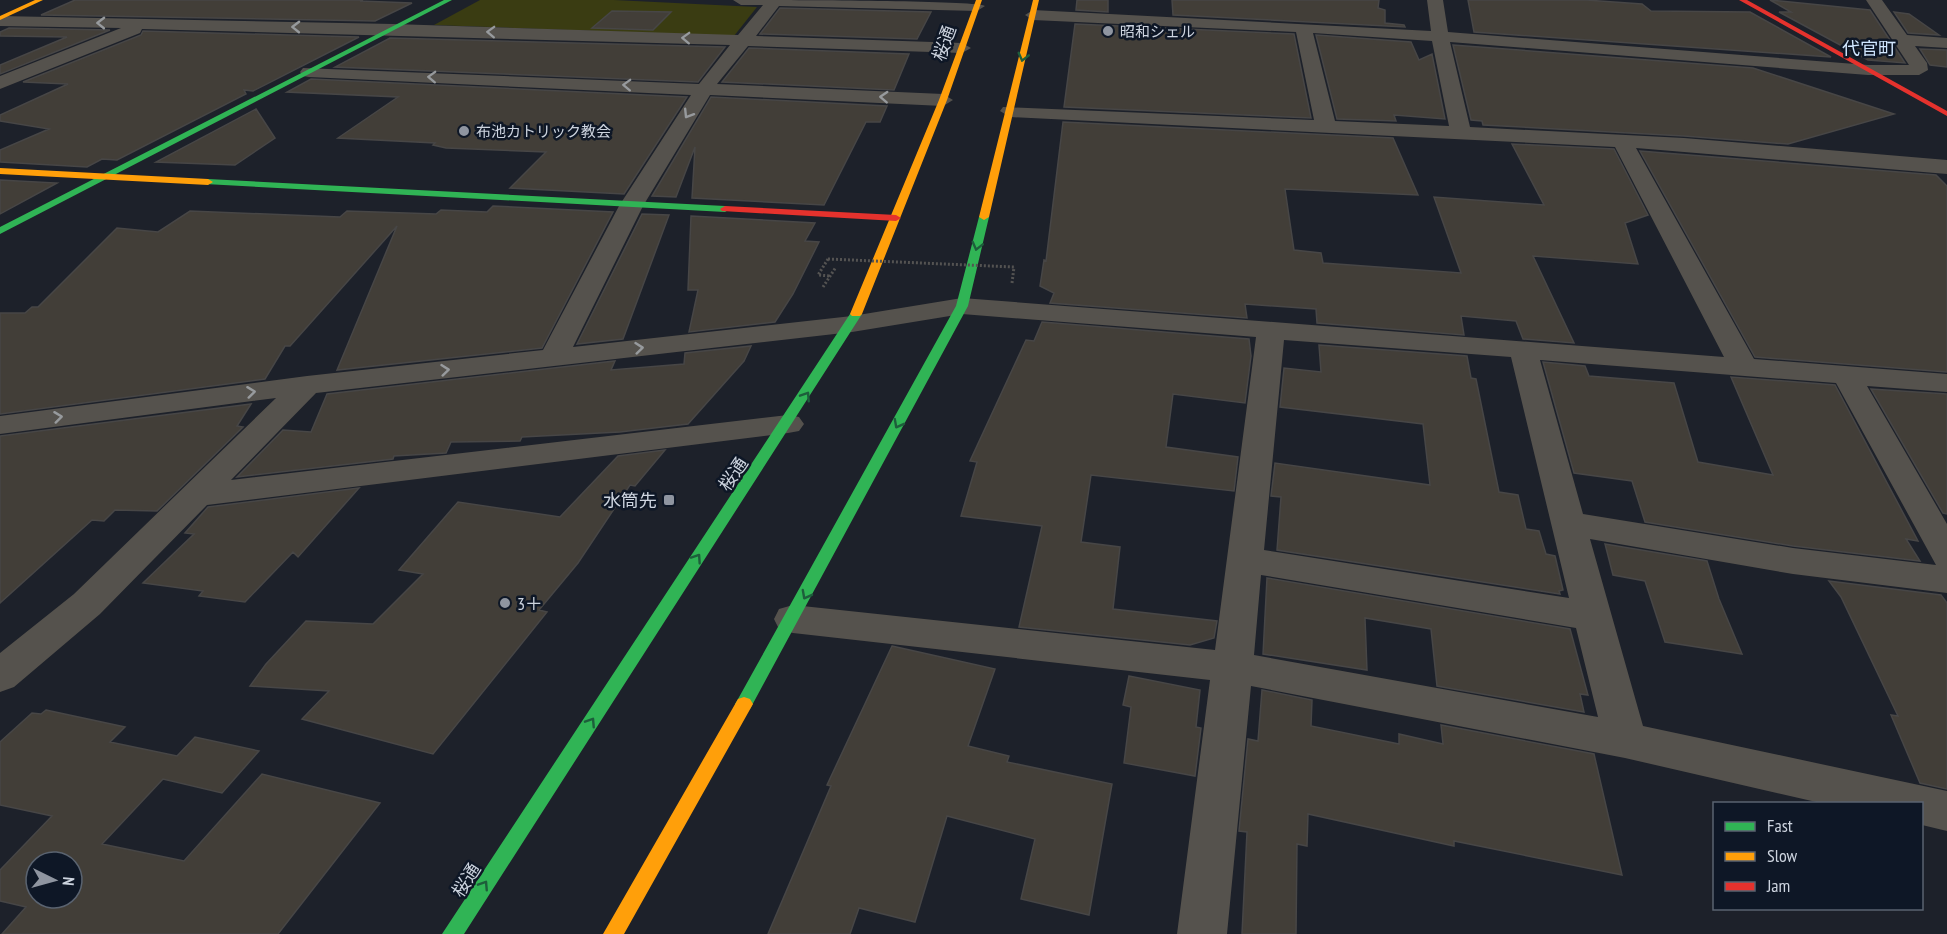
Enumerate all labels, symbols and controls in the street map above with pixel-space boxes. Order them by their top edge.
one-way arrow [96,17,105,29]
one-way arrow [291,21,300,33]
street label: 桜通 [927,22,961,64]
place label: 昭和シェル [1120,22,1195,41]
marker: 昭和シェル [1101,24,1115,38]
one-way arrow [486,26,495,38]
one-way arrow [681,32,690,45]
district label: 代官町 [1842,37,1896,60]
one-way arrow [1017,52,1030,62]
one-way arrow [427,71,436,84]
one-way arrow [622,79,631,92]
one-way arrow [880,91,889,104]
one-way arrow [684,108,696,118]
place label: 布池カトリック教会 [476,122,611,141]
marker: 布池カトリック教会 [457,124,471,138]
one-way arrow [971,241,984,251]
one-way arrow [634,342,643,355]
one-way arrow [441,364,450,376]
one-way arrow [247,387,256,399]
one-way arrow [798,392,809,403]
one-way arrow [53,412,63,424]
one-way arrow [894,417,905,428]
street label: 桜通 [713,453,753,495]
place label: 水筒先 [603,489,657,512]
marker: 水筒先 [662,493,676,507]
one-way arrow [690,554,701,565]
one-way arrow [802,589,813,599]
place label: 3＋ [517,592,543,615]
marker: 3＋ [498,596,512,610]
one-way arrow [583,717,594,728]
legend [1713,802,1923,910]
text: Fast [1767,814,1793,837]
text: Slow [1767,844,1798,867]
north arrow [24,850,84,910]
street label: 桜通 [447,859,485,901]
text: Jam [1766,874,1790,897]
text: N [59,876,79,886]
one-way arrow [477,881,488,892]

